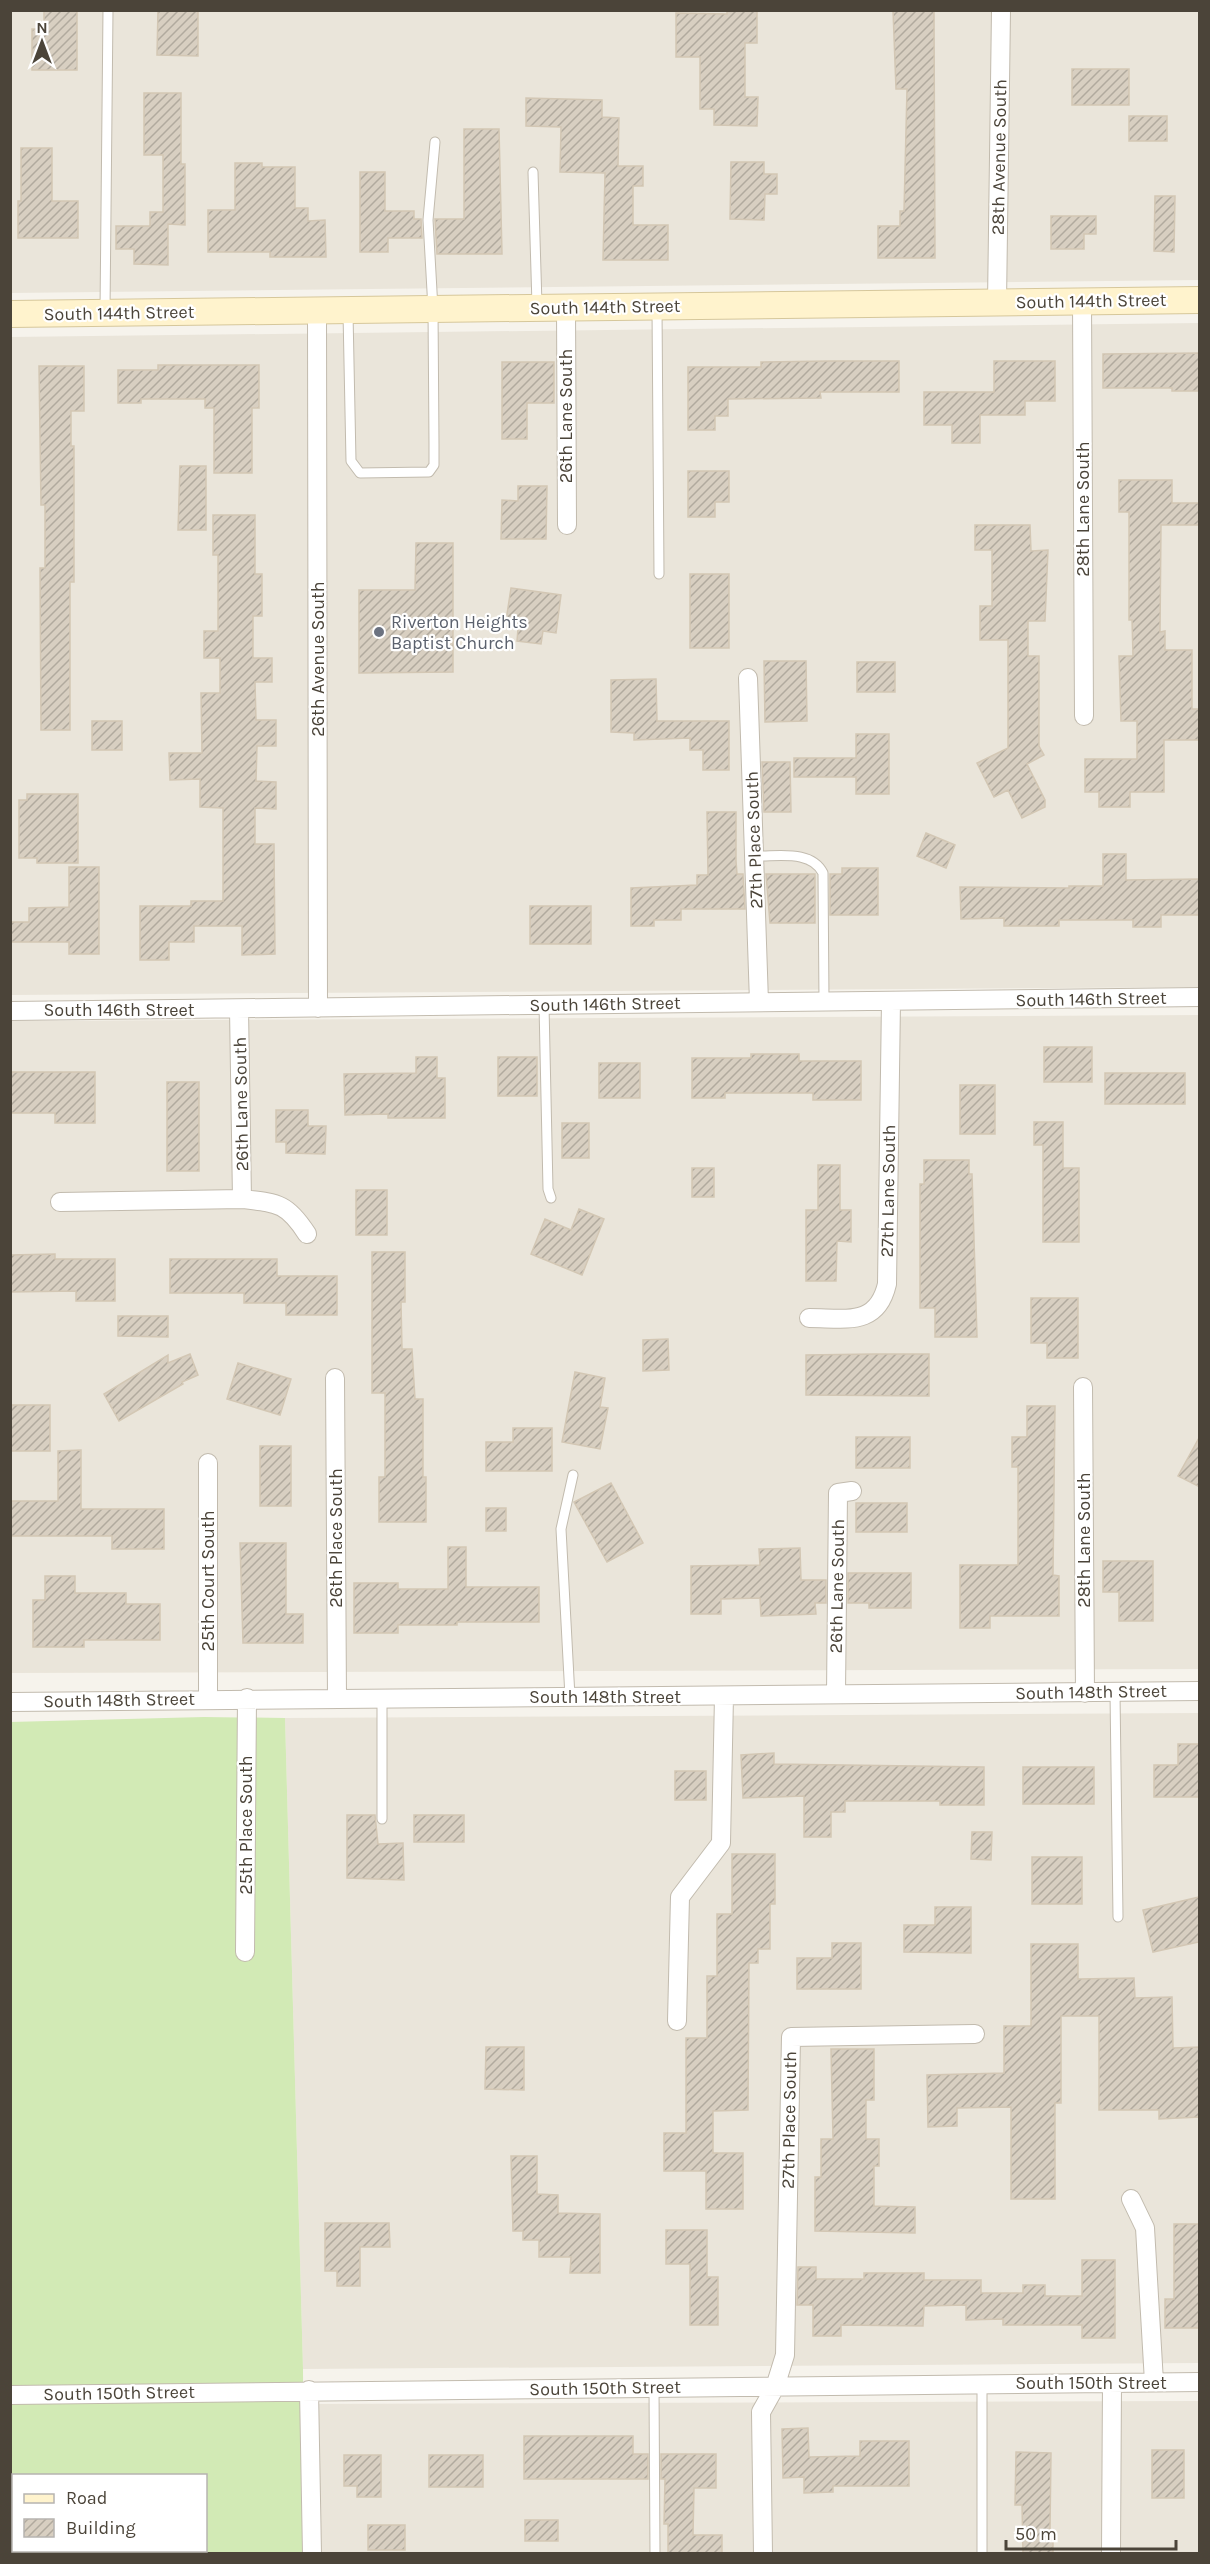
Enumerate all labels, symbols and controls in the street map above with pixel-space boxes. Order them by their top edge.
north arrow [12,12,72,72]
text: N [36,18,48,37]
street label: 28th Avenue South [987,79,1011,235]
street label: South 144th Street [1015,289,1167,313]
street label: South 144th Street [529,295,681,319]
street label: South 144th Street [43,301,195,325]
street label: 26th Lane South [555,349,577,483]
street label: 28th Lane South [1072,441,1094,577]
street label: 26th Avenue South [307,581,329,737]
place label: Riverton Heights Baptist Church [391,611,528,654]
marker: Riverton Heights Baptist Church [372,625,386,639]
street label: 27th Place South [741,771,767,909]
street label: South 146th Street [1015,987,1167,1011]
street label: South 146th Street [529,992,681,1016]
street label: South 146th Street [43,999,195,1021]
street label: 26th Lane South [229,1037,253,1171]
street label: 27th Lane South [876,1124,900,1258]
street label: 26th Place South [325,1468,347,1608]
street label: 28th Lane South [1073,1472,1095,1608]
street label: 25th Court South [197,1510,219,1652]
street label: 26th Lane South [825,1519,849,1653]
street label: South 148th Street [1015,1680,1167,1704]
street label: South 148th Street [529,1686,681,1708]
street label: South 148th Street [43,1688,195,1712]
street label: 25th Place South [235,1755,257,1895]
street label: 27th Place South [777,2051,801,2189]
street label: South 150th Street [1015,2372,1167,2394]
street label: South 150th Street [529,2376,681,2400]
street label: South 150th Street [43,2381,195,2405]
legend [12,2474,207,2552]
text: Road [66,2487,107,2509]
scale bar [1006,2513,1176,2551]
text: Building [66,2517,136,2539]
text: 50 m [1015,2523,1057,2545]

